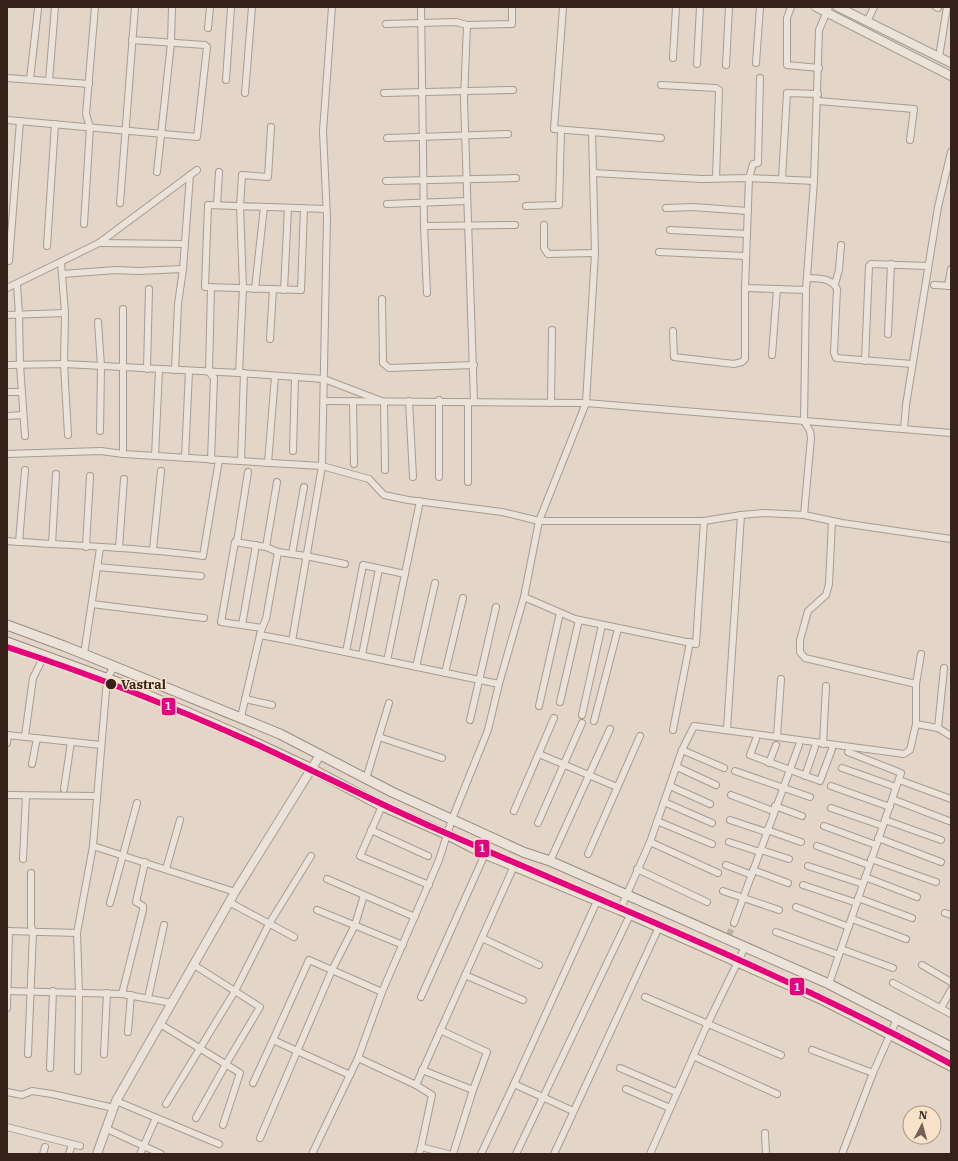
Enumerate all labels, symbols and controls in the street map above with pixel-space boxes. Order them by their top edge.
place label: Vastral [121,676,166,693]
marker: Vastral [104,677,118,691]
line badge: 1 [161,697,176,716]
text: 1 [165,699,172,713]
line badge: 1 [474,839,490,858]
text: 1 [479,841,486,855]
line badge: 1 [789,977,805,996]
text: 1 [794,980,801,994]
north arrow [902,1105,942,1145]
text: N [918,1108,928,1123]

